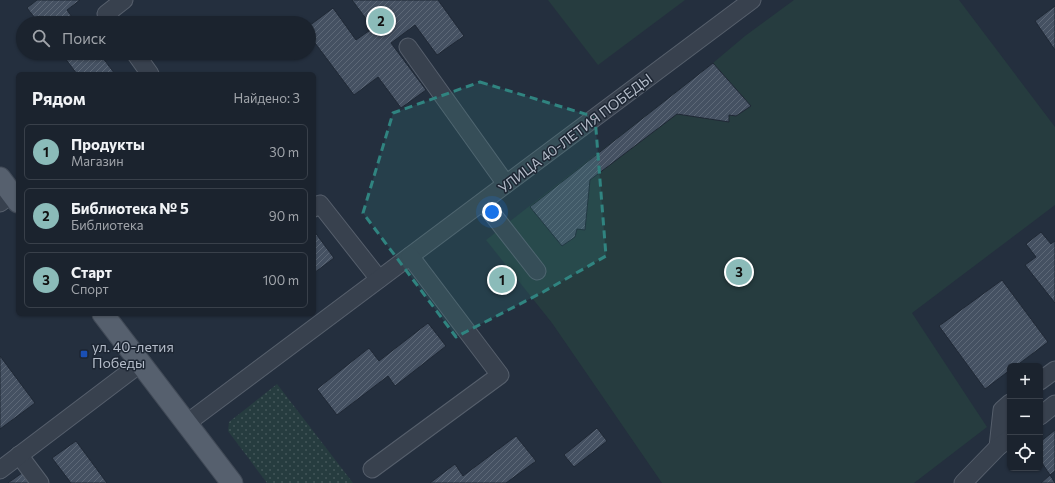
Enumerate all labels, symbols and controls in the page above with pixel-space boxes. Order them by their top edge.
pin: 2 [368,6,394,36]
search box [16,16,316,60]
icon: search [30,27,52,49]
text: Поиск [62,29,106,47]
street label: УЛИЦА 40-ЛЕТИЯ ПОБЕДЫ [495,70,655,196]
text: Рядом [32,88,86,109]
text: Найдено: 3 [233,90,300,106]
text: Продукты [71,135,145,153]
text: 1 [43,144,49,160]
text: 30 m [269,144,299,160]
text: Магазин [71,153,124,169]
text: Библиотека № 5 [71,199,189,217]
your location [482,202,502,222]
text: 2 [42,208,50,224]
text: 90 m [269,208,299,224]
text: Библиотека [71,217,144,233]
pin: 3 [726,257,752,287]
text: Старт [71,263,112,281]
pin: 1 [489,265,515,295]
text: 3 [42,272,50,288]
text: 100 m [263,272,299,288]
text: Спорт [71,281,109,297]
place label: ул. 40-летия Победы [92,338,174,371]
marker: ул. 40-летия Победы [79,349,89,359]
map controls [1007,363,1043,471]
button: + [1007,363,1043,399]
button: − [1007,399,1043,435]
button: locate [1007,435,1043,471]

